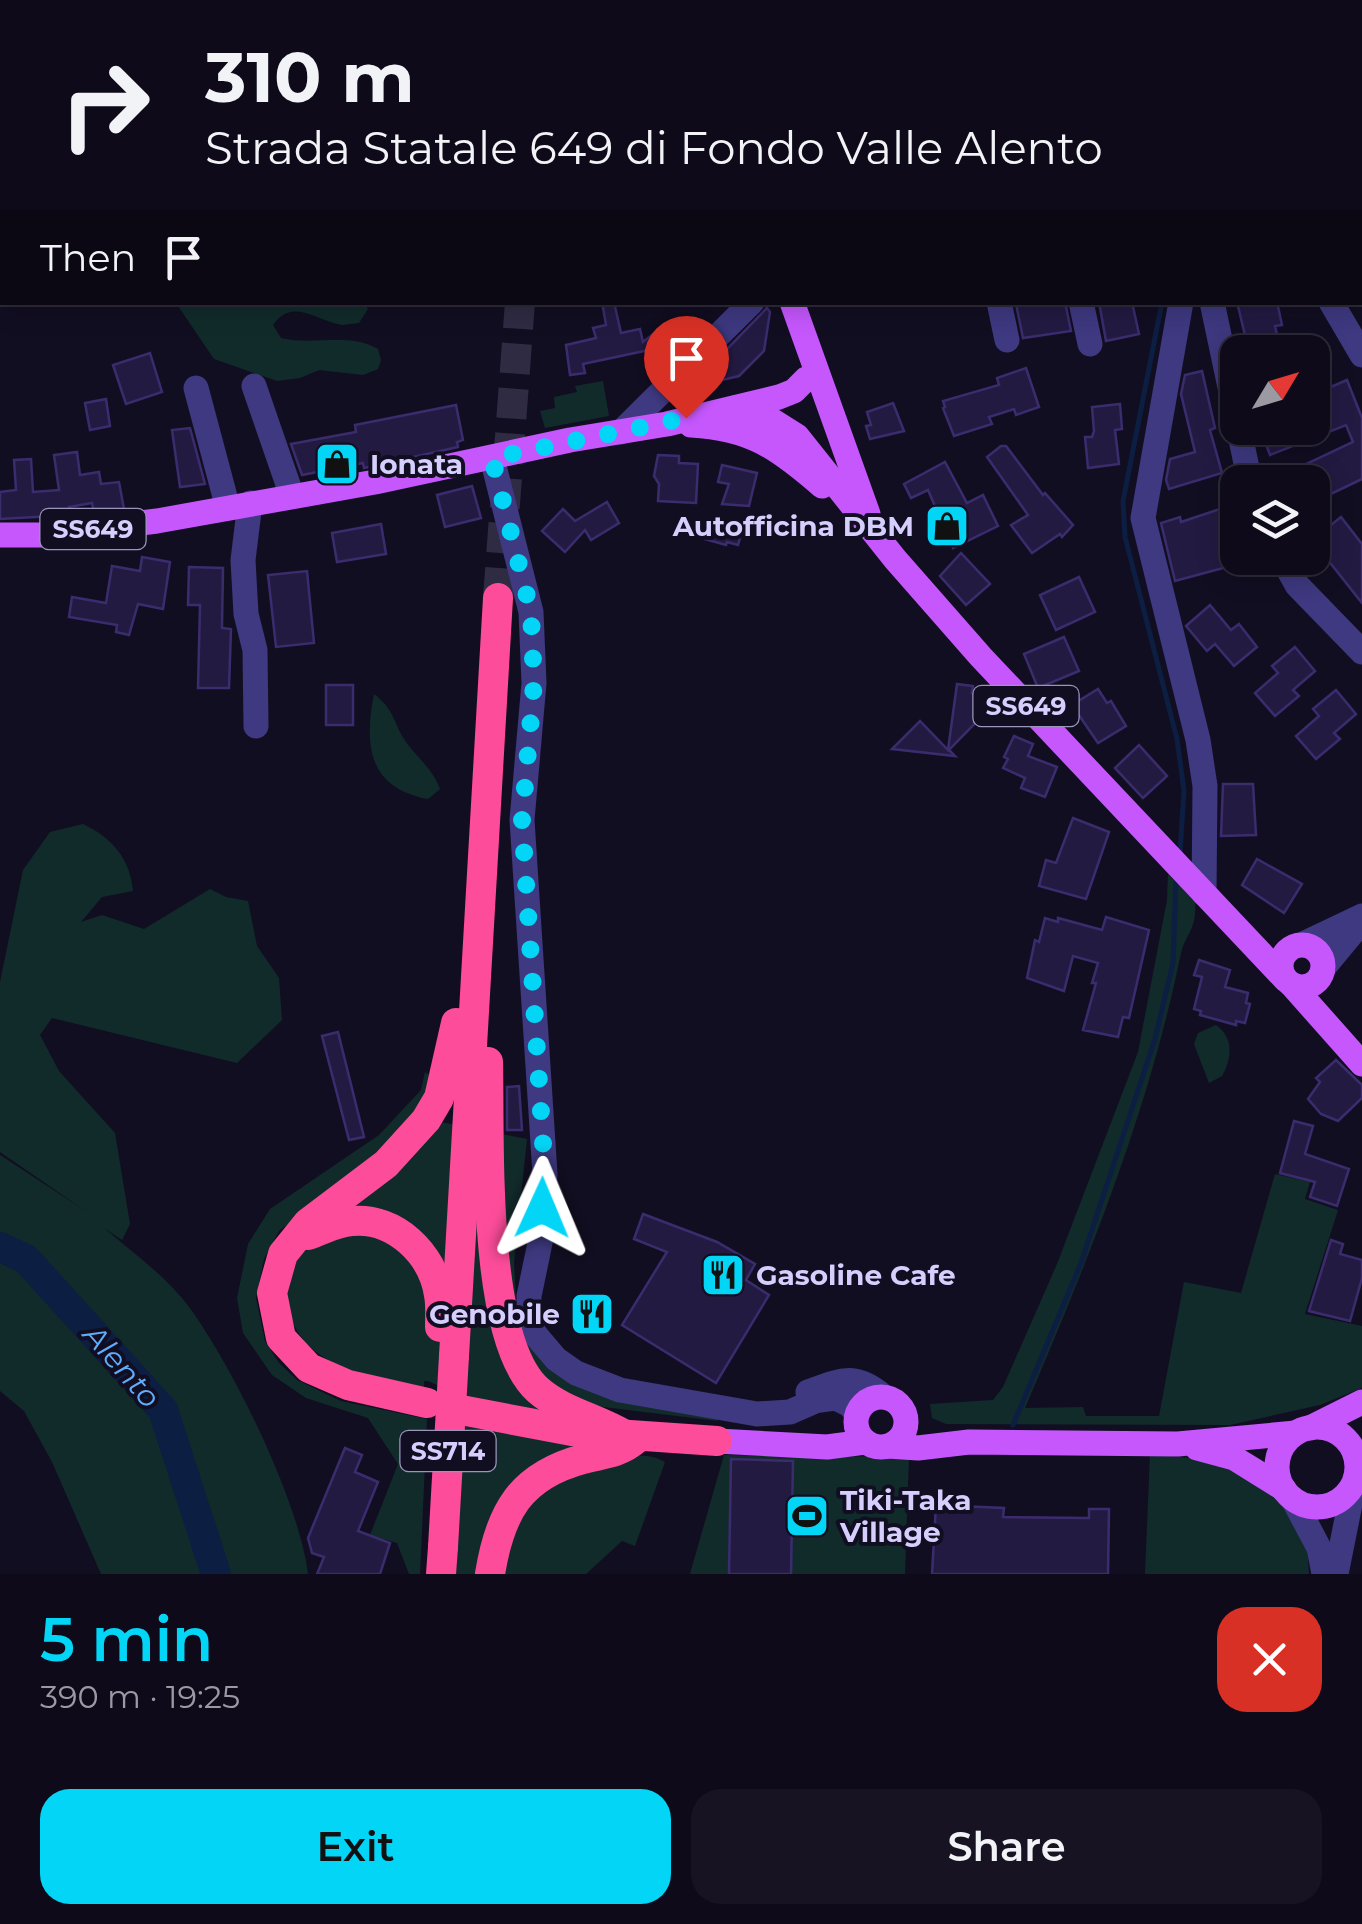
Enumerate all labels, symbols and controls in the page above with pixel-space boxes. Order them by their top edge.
text: 310 m [205,34,415,120]
icon: right [40,40,170,170]
text: Strada Statale 649 di Fondo Valle Alento [205,120,1103,175]
icon: arrive [156,230,211,285]
text: Then [40,234,136,281]
pin [644,316,729,419]
icon: arrive [659,331,714,386]
north arrow [1220,335,1330,445]
map controls [1220,335,1330,575]
shop icon: Ionata [314,441,360,487]
place label: Ionata [370,447,463,481]
button: layers [1220,465,1330,575]
shop icon: Autofficina DBM [924,503,970,549]
road number: SS649 [41,509,146,549]
place label: Autofficina DBM [672,509,914,543]
road number: SS649 [974,686,1078,726]
position arrow [490,1156,594,1260]
restaurant icon: Gasoline Cafe [700,1252,746,1298]
place label: Gasoline Cafe [756,1258,956,1292]
restaurant icon: Genobile [569,1291,615,1337]
place label: Genobile [429,1297,560,1331]
water label: Alento [74,1315,168,1415]
road number: SS714 [400,1431,496,1471]
place label: Tiki-Taka Village [839,1483,971,1549]
sports icon: Tiki-Taka Village [784,1493,830,1539]
text: 5 min [40,1603,213,1676]
button: close [1217,1607,1322,1712]
text: 390 m · 19:25 [40,1677,240,1716]
button: Exit [40,1789,671,1904]
button: Share [691,1789,1322,1904]

